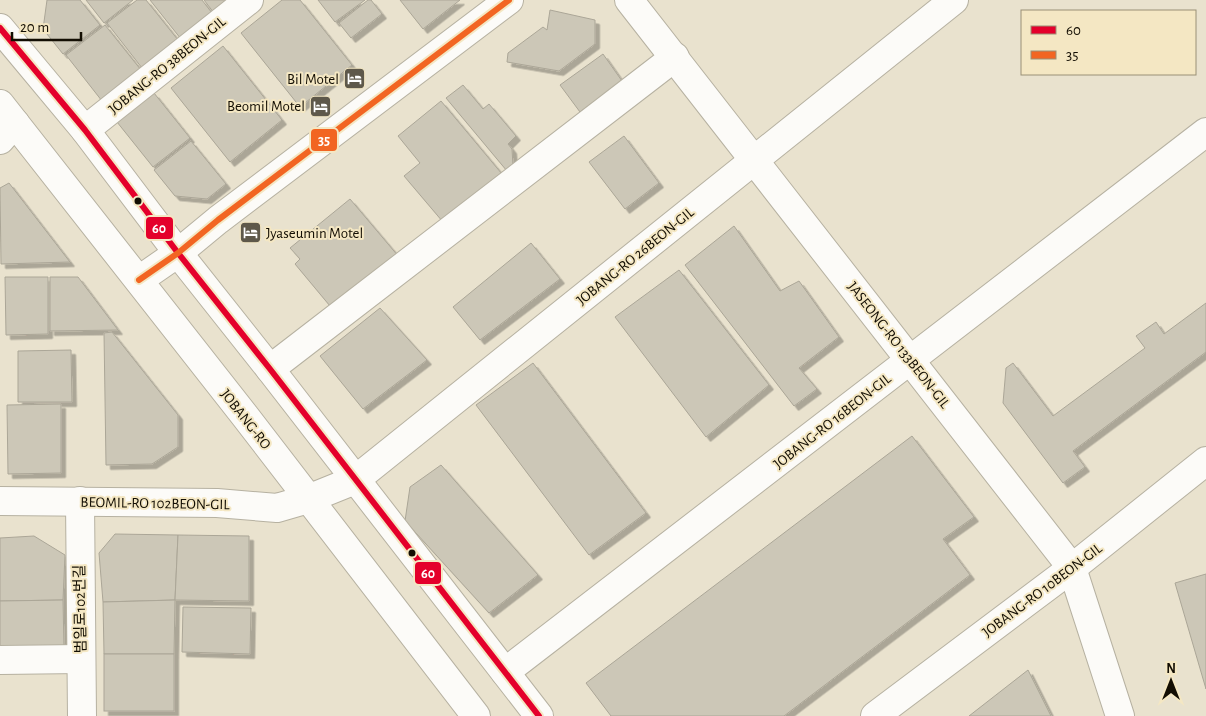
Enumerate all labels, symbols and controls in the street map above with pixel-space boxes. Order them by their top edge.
scale bar [12,10,81,42]
legend [1021,10,1196,75]
street label: JOBANG-RO 38BEON-GIL [106,13,229,117]
text: 20 m [20,20,49,35]
text: 60 [1066,23,1081,38]
text: 35 [1066,48,1078,63]
hotel icon: Bil Motel [343,67,367,91]
place label: Bil Motel [287,72,339,87]
hotel icon: Beomil Motel [309,94,333,118]
place label: Beomil Motel [227,99,305,114]
line badge: 35 [310,128,338,152]
text: 35 [318,134,330,148]
unlabelled marker [133,196,143,206]
street label: JOBANG-RO 26BEON-GIL [574,204,697,308]
line badge: 60 [145,216,174,240]
hotel icon: Jyaseumin Motel [238,221,262,245]
text: 60 [152,222,166,236]
place label: Jyaseumin Motel [266,226,363,241]
street label: JASEONG-RO 133BEON-GIL [845,279,953,412]
street label: JOBANG-RO 16BEON-GIL [771,371,894,472]
street label: JOBANG-RO [218,387,274,452]
street label: BEOMIL-RO 102BEON-GIL [80,495,230,512]
street label: JOBANG-RO 10BEON-GIL [980,540,1105,640]
unlabelled marker [407,548,417,558]
line badge: 60 [414,561,442,585]
street label: 범일로102번길 [71,564,89,654]
text: 60 [421,567,435,581]
north arrow [1146,656,1196,706]
text: N [1166,662,1176,676]

